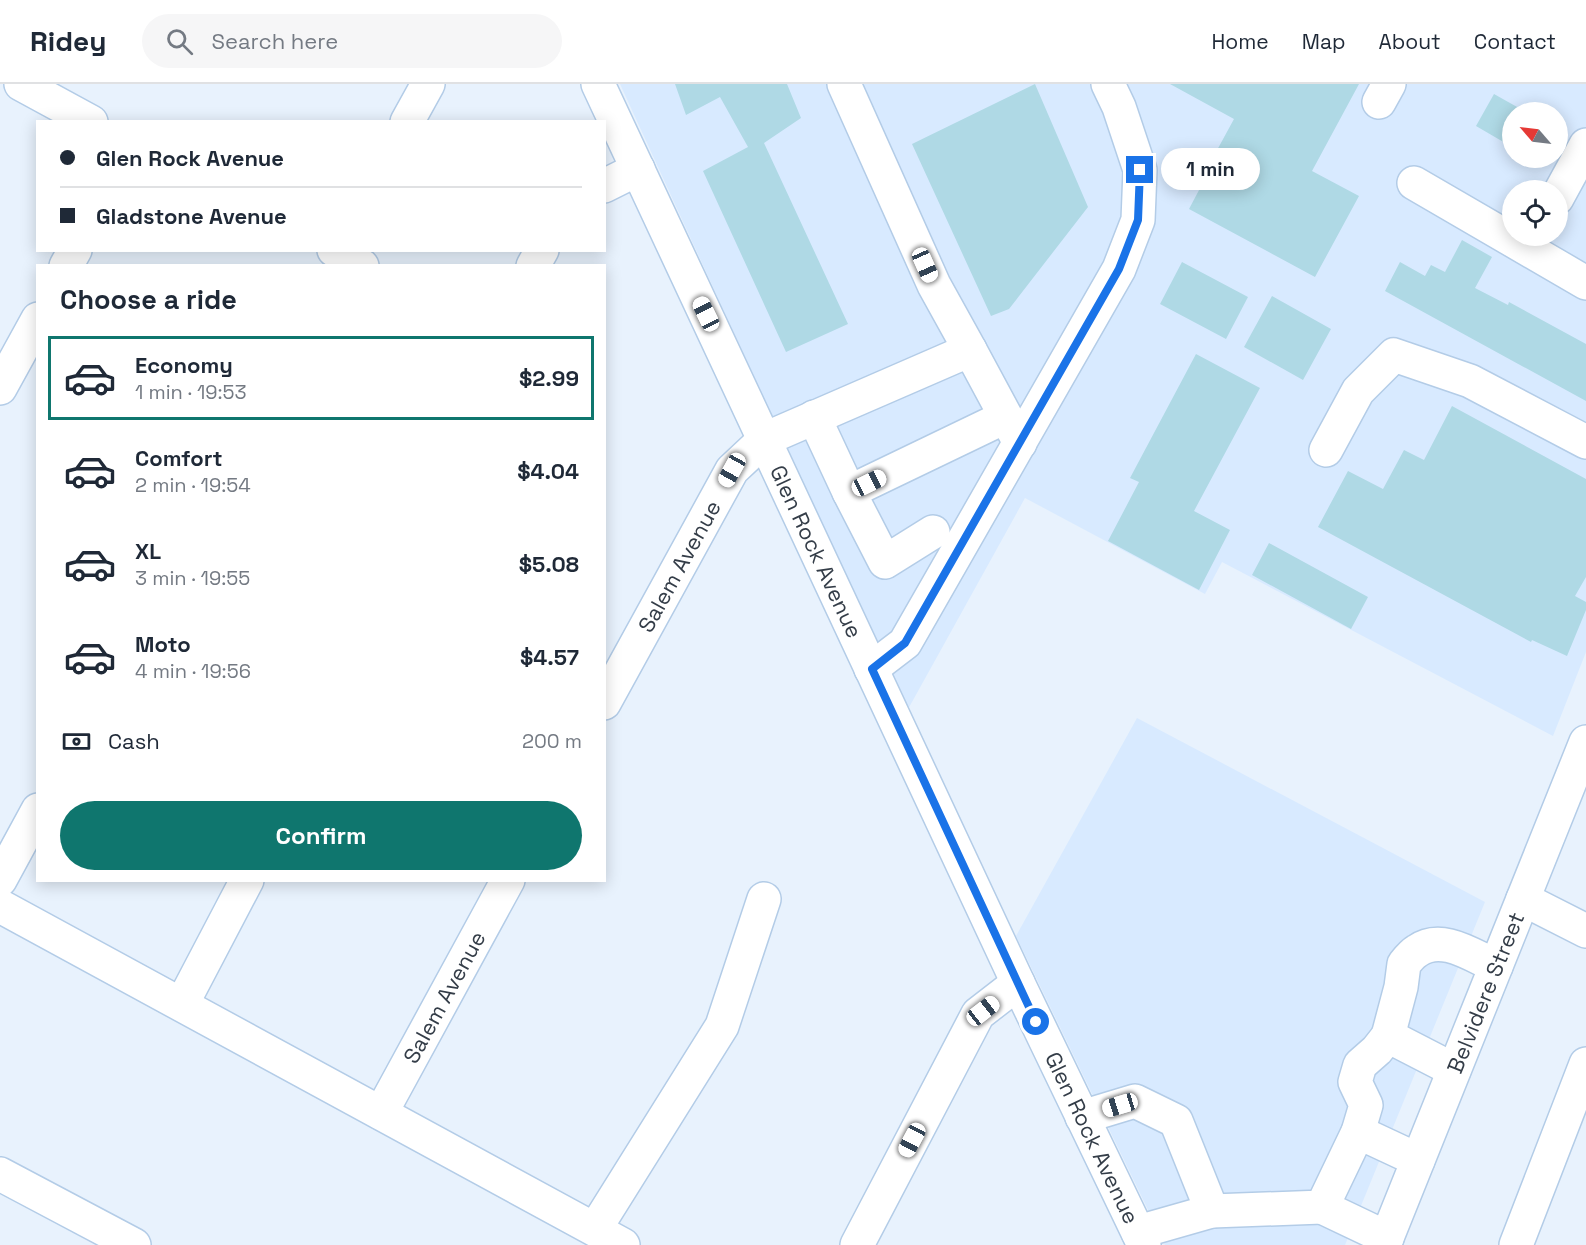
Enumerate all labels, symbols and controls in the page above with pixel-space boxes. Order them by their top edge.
search box [142,14,562,68]
text: Ridey [30,23,106,59]
icon: search [163,25,196,58]
text: Search here [211,27,338,55]
text: Home [1211,28,1269,55]
text: Map [1302,28,1346,55]
text: About [1379,28,1441,55]
text: Contact [1474,28,1556,55]
north arrow [1502,102,1568,168]
map controls [1502,102,1568,246]
text: Glen Rock Avenue [96,144,284,172]
callout: 1 min [1161,149,1260,191]
route end [1126,156,1153,183]
text: 1 min [1186,156,1235,182]
button: locate [1502,180,1568,246]
text: Gladstone Avenue [96,202,287,230]
car [909,245,941,285]
text: Choose a ride [60,282,237,317]
car [690,294,722,334]
icon: car [63,351,117,405]
text: Economy [135,351,233,379]
text: $2.99 [519,364,579,392]
text: 1 min · 19:53 [135,379,247,405]
icon: car [63,444,117,498]
text: Comfort [135,444,223,472]
car [715,450,749,490]
text: $4.04 [517,457,579,485]
street label: Glen Rock Avenue [764,461,869,642]
car [849,467,889,499]
text: 2 min · 19:54 [135,472,251,498]
street label: Salem Avenue [632,495,727,637]
icon: car [63,537,117,591]
text: XL [135,537,161,565]
text: $5.08 [519,550,579,578]
text: 3 min · 19:55 [135,565,250,591]
icon: car [63,630,117,684]
text: Moto [135,630,191,658]
text: $4.57 [520,643,579,671]
text: 4 min · 19:56 [135,658,251,684]
icon: cash [60,725,93,758]
text: Cash [108,727,160,755]
text: 200 m [522,728,582,754]
button: Confirm [60,801,582,870]
street label: Belvidere Street [1440,908,1530,1077]
street label: Salem Avenue [397,926,492,1068]
car [963,993,1003,1029]
route start [1022,1008,1049,1035]
street label: Glen Rock Avenue [1039,1047,1146,1228]
car [1100,1091,1140,1119]
car [896,1120,928,1160]

